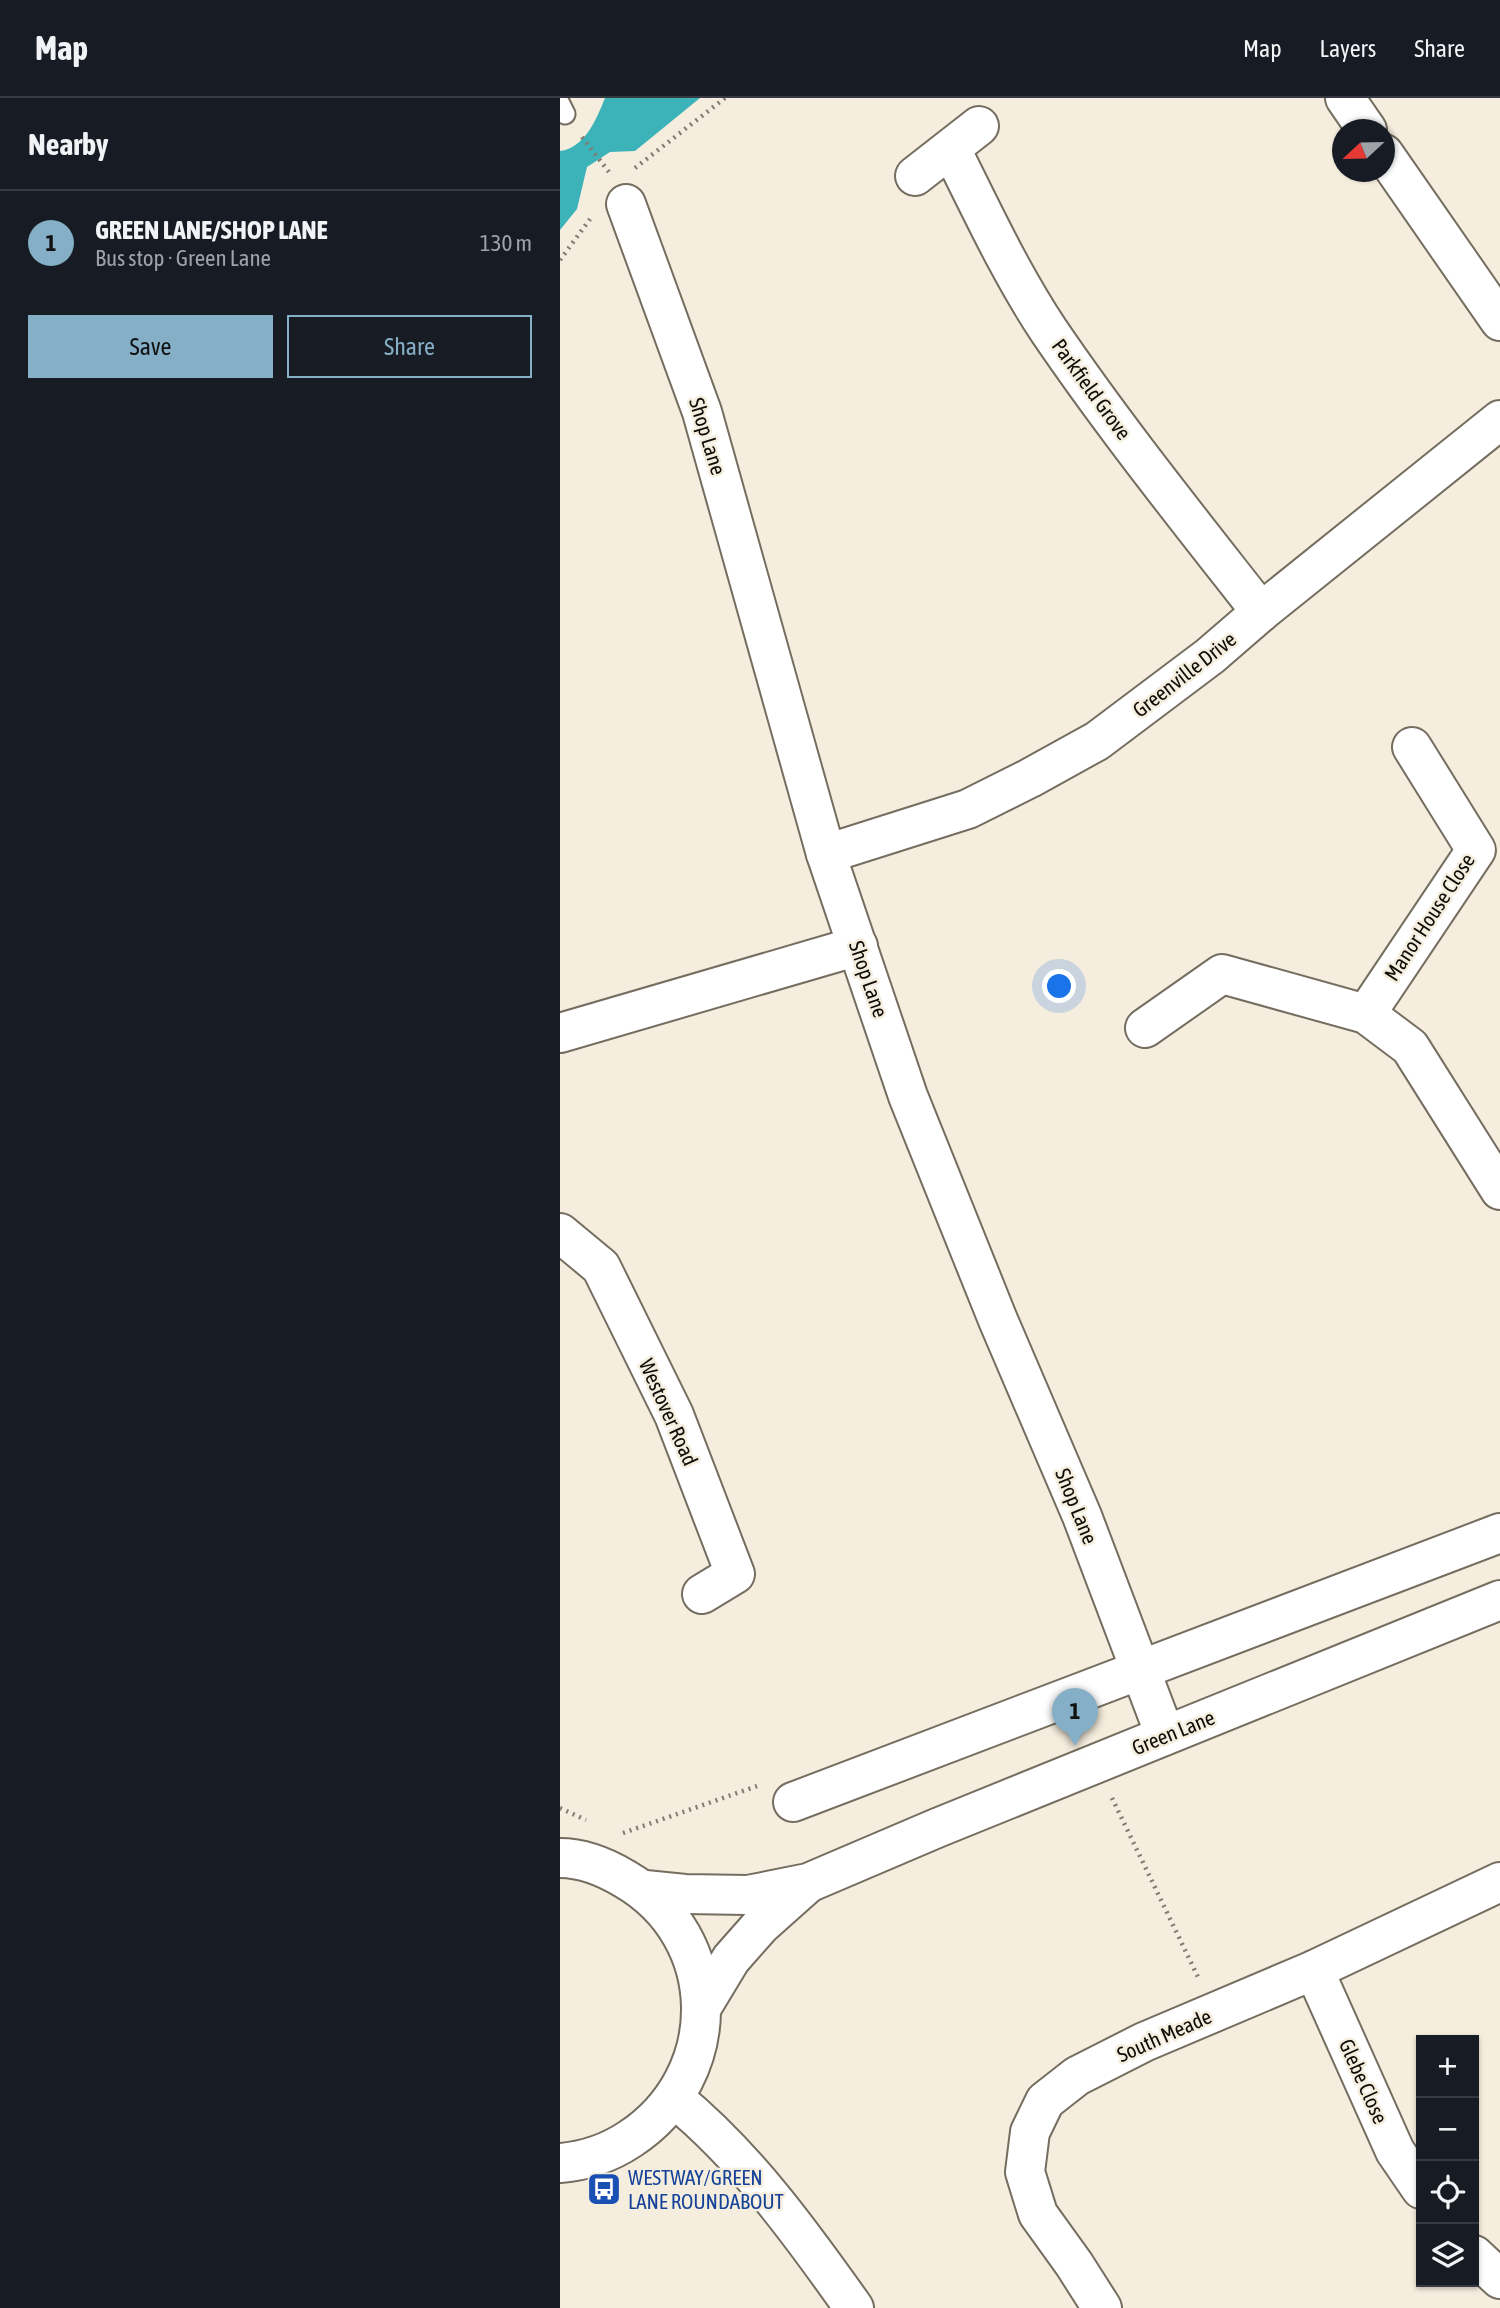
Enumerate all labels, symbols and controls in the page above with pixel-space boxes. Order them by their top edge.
text: Map [35,29,88,67]
text: Map [1243,35,1282,62]
text: Layers [1320,35,1376,62]
text: Share [1414,35,1465,62]
north arrow [1332,119,1395,182]
text: Nearby [28,127,108,161]
text: GREEN LANE/SHOP LANE [95,215,328,245]
text: 1 [46,230,56,256]
text: 130 m [480,230,532,256]
text: Bus stop · Green Lane [95,245,271,271]
button: Save [28,315,273,378]
button: Share [287,315,532,378]
street label: Parkfield Grove [1047,334,1137,444]
street label: Shop Lane [685,395,731,477]
street label: Greenville Drive [1128,626,1240,722]
street label: Manor House Close [1379,849,1479,985]
street label: Shop Lane [845,938,893,1020]
your location [1042,969,1076,1003]
street label: Westover Road [635,1355,703,1469]
street label: Shop Lane [1051,1465,1103,1547]
pin: 1 [1052,1688,1098,1746]
street label: Green Lane [1128,1705,1218,1759]
street label: South Meade [1113,2004,1215,2066]
street label: Glebe Close [1335,2035,1393,2127]
map controls [1416,2035,1479,2287]
button: + [1416,2035,1479,2098]
button: − [1416,2098,1479,2161]
button: locate [1416,2161,1479,2224]
place label: WESTWAY/GREEN LANE ROUNDABOUT [628,2165,784,2213]
bus stop icon: WESTWAY/GREEN LANE ROUNDABOUT [585,2170,623,2208]
button: layers [1416,2224,1479,2287]

